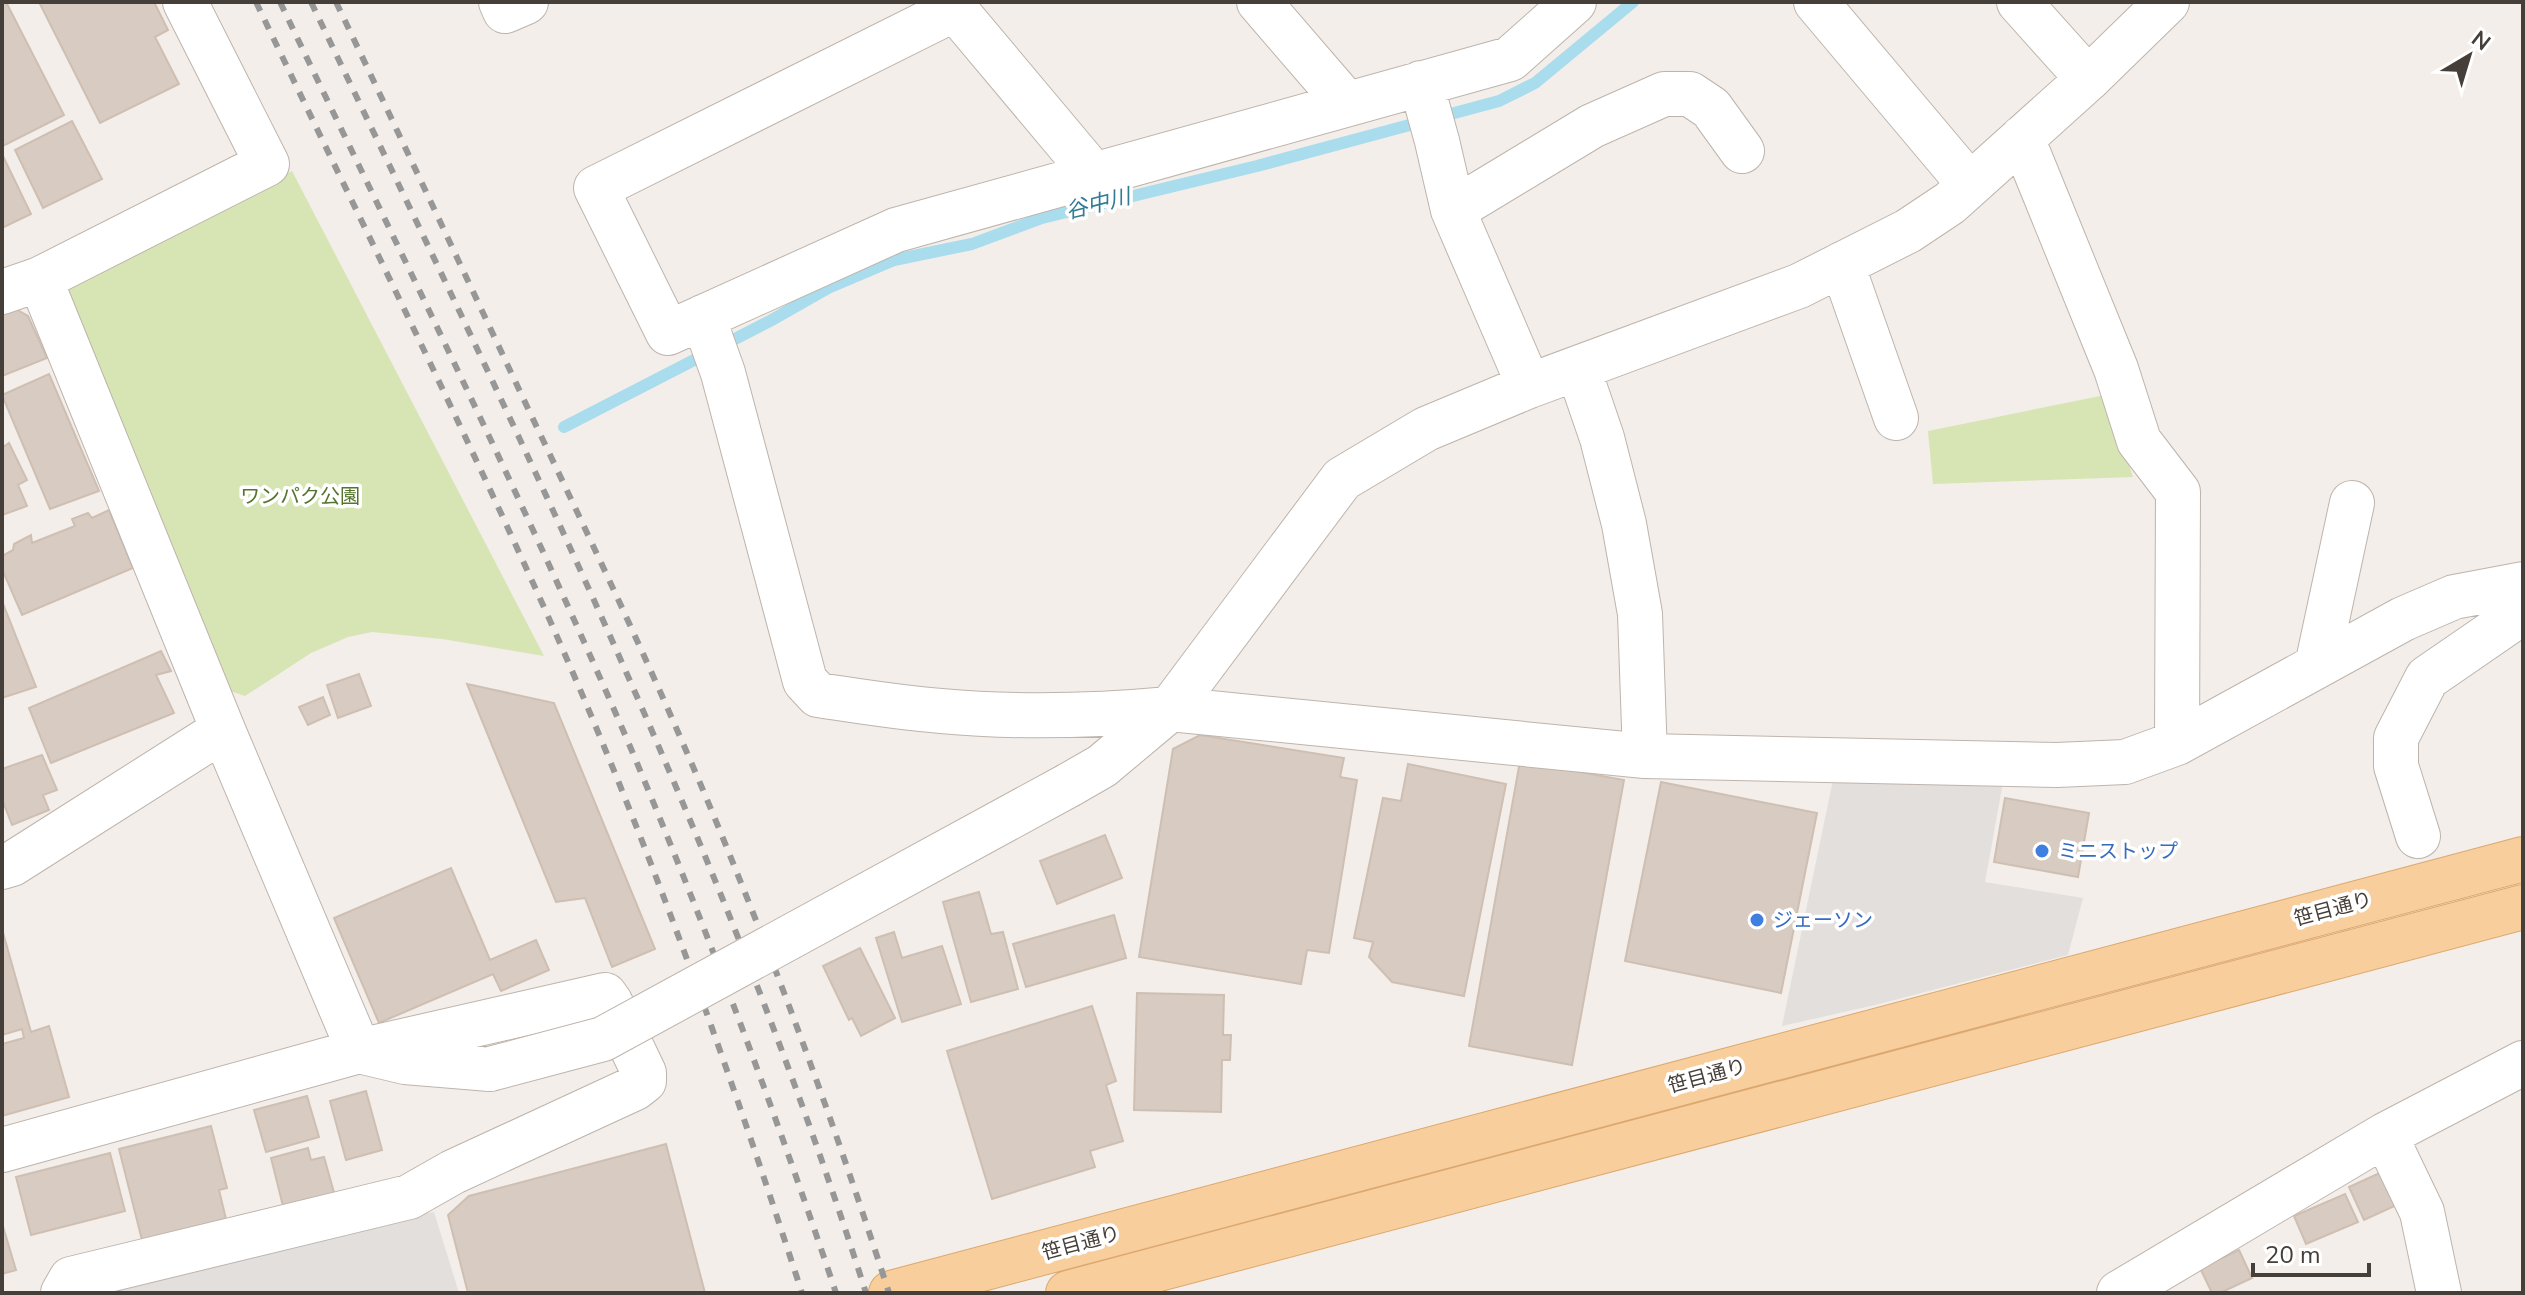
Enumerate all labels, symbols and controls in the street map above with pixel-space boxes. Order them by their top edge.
north arrow [2429,16,2509,96]
text: N [2465,24,2496,58]
water label: 谷中川 [1062,181,1136,227]
park label: ワンパク公園 [240,483,360,510]
place label: ミニストップ [2058,838,2178,865]
marker: ミニストップ [2033,842,2051,860]
street label: 笹目通り [2291,886,2375,932]
place label: ジェーソン [1773,907,1873,934]
marker: ジェーソン [1748,911,1766,929]
street label: 笹目通り [1665,1053,1749,1099]
street label: 笹目通り [1039,1220,1123,1266]
scale bar [2253,1227,2369,1277]
text: 20 m [2265,1239,2321,1271]

